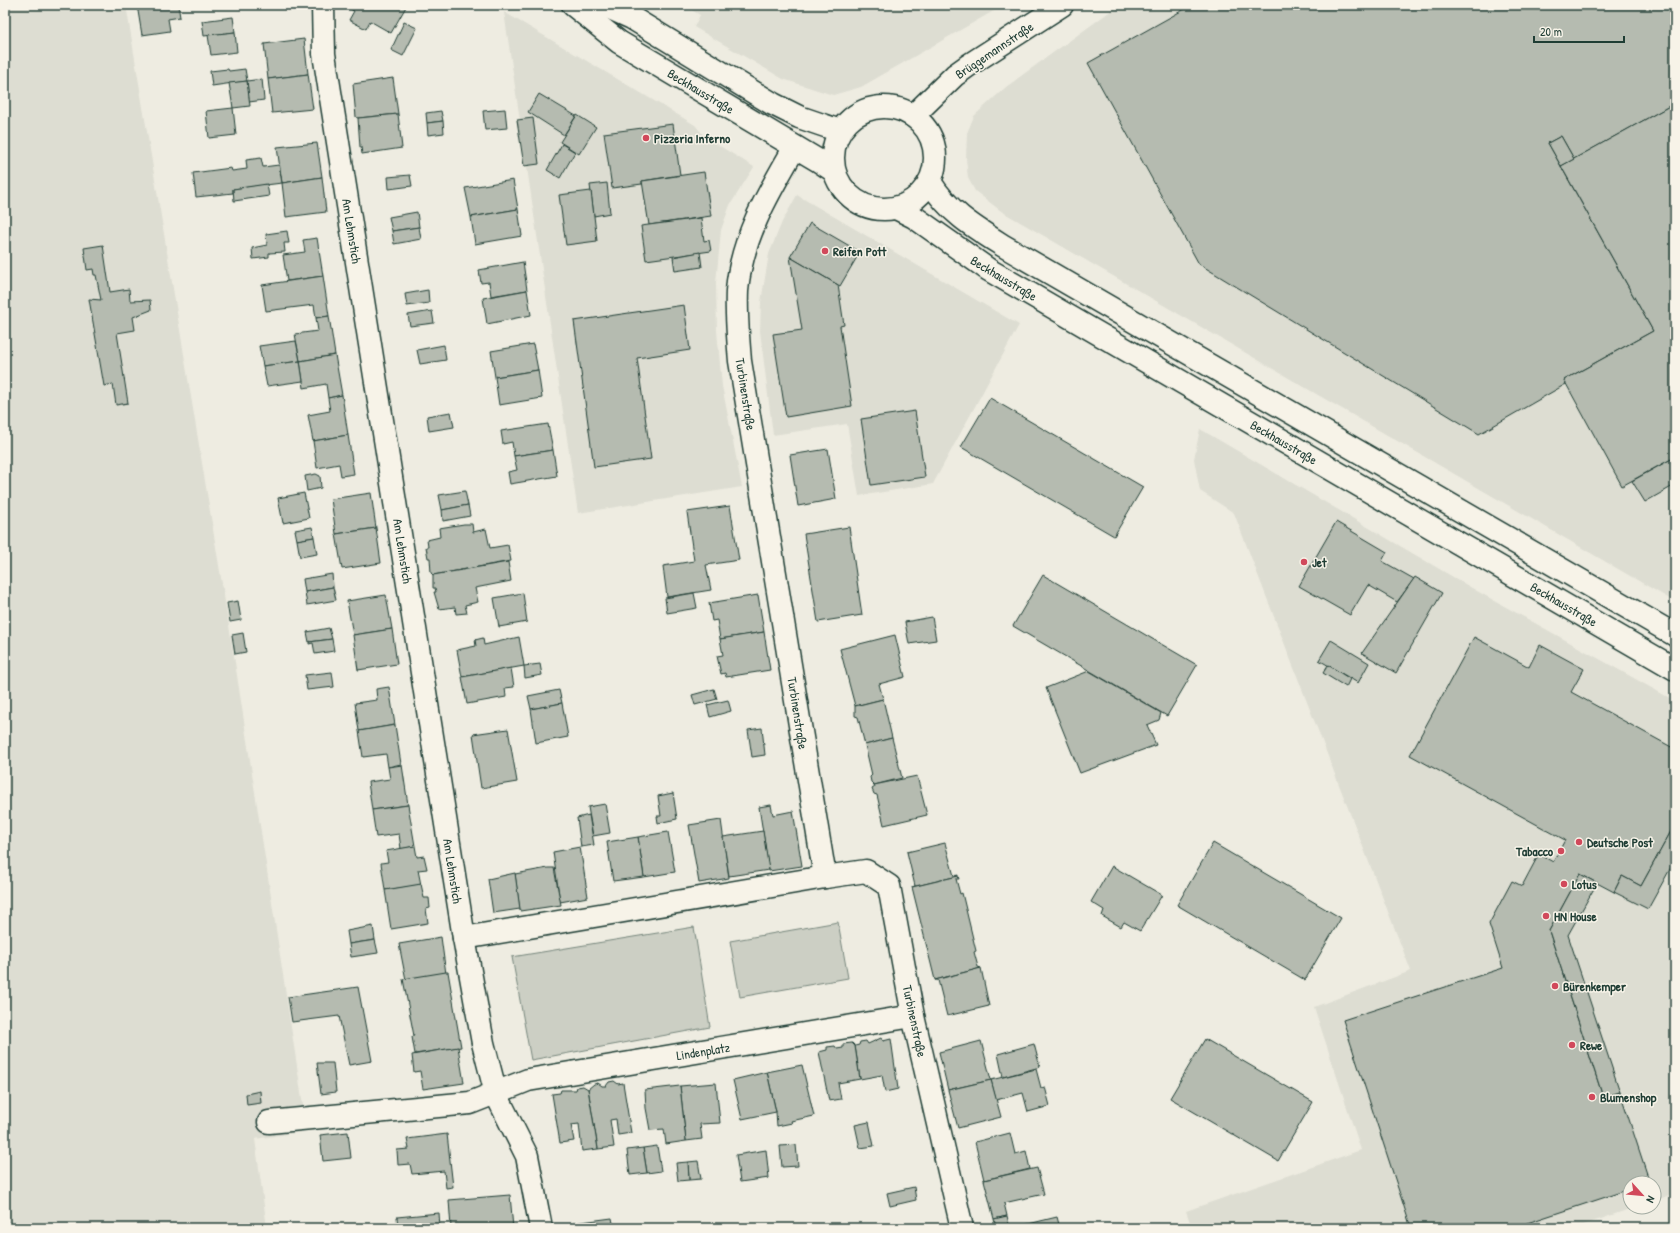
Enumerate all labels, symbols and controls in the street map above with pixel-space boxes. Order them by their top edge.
street label: Brüggemannstraße [951,17,1037,83]
scale bar [1534,18,1624,44]
text: 20 m [1540,23,1562,40]
street label: Beckhausstraße [664,64,738,118]
place label: Pizzeria Inferno [654,129,731,147]
marker: Pizzeria Inferno [641,133,651,143]
street label: Am Lehmstich [338,197,366,265]
place label: Reifen Pott [833,242,887,260]
marker: Reifen Pott [820,246,830,256]
street label: Beckhausstraße [967,251,1041,305]
street label: Turbinenstraße [731,356,761,432]
street label: Beckhausstraße [1247,416,1321,468]
street label: Am Lehmstich [389,517,417,585]
place label: Jet [1312,553,1327,571]
marker: Jet [1299,557,1309,567]
street label: Beckhausstraße [1527,578,1601,630]
street label: Turbinenstraße [783,675,813,751]
place label: Deutsche Post [1587,833,1653,851]
street label: Am Lehmstich [439,837,467,905]
marker: Deutsche Post [1574,837,1584,847]
place label: Tabacco [1515,842,1554,860]
marker: Tabacco [1556,846,1566,856]
place label: Lotus [1572,875,1597,893]
marker: Lotus [1559,879,1569,889]
place label: HN House [1554,907,1598,925]
marker: HN House [1541,911,1551,921]
place label: Bürenkemper [1563,977,1627,996]
marker: Bürenkemper [1550,981,1560,991]
street label: Turbinenstraße [899,983,931,1059]
place label: Rewe [1580,1036,1603,1054]
street label: Lindenplatz [675,1038,731,1064]
marker: Rewe [1567,1040,1577,1050]
place label: Blumenshop [1600,1088,1657,1107]
marker: Blumenshop [1587,1092,1597,1102]
north arrow [1622,1175,1662,1215]
text: N [1643,1194,1658,1205]

